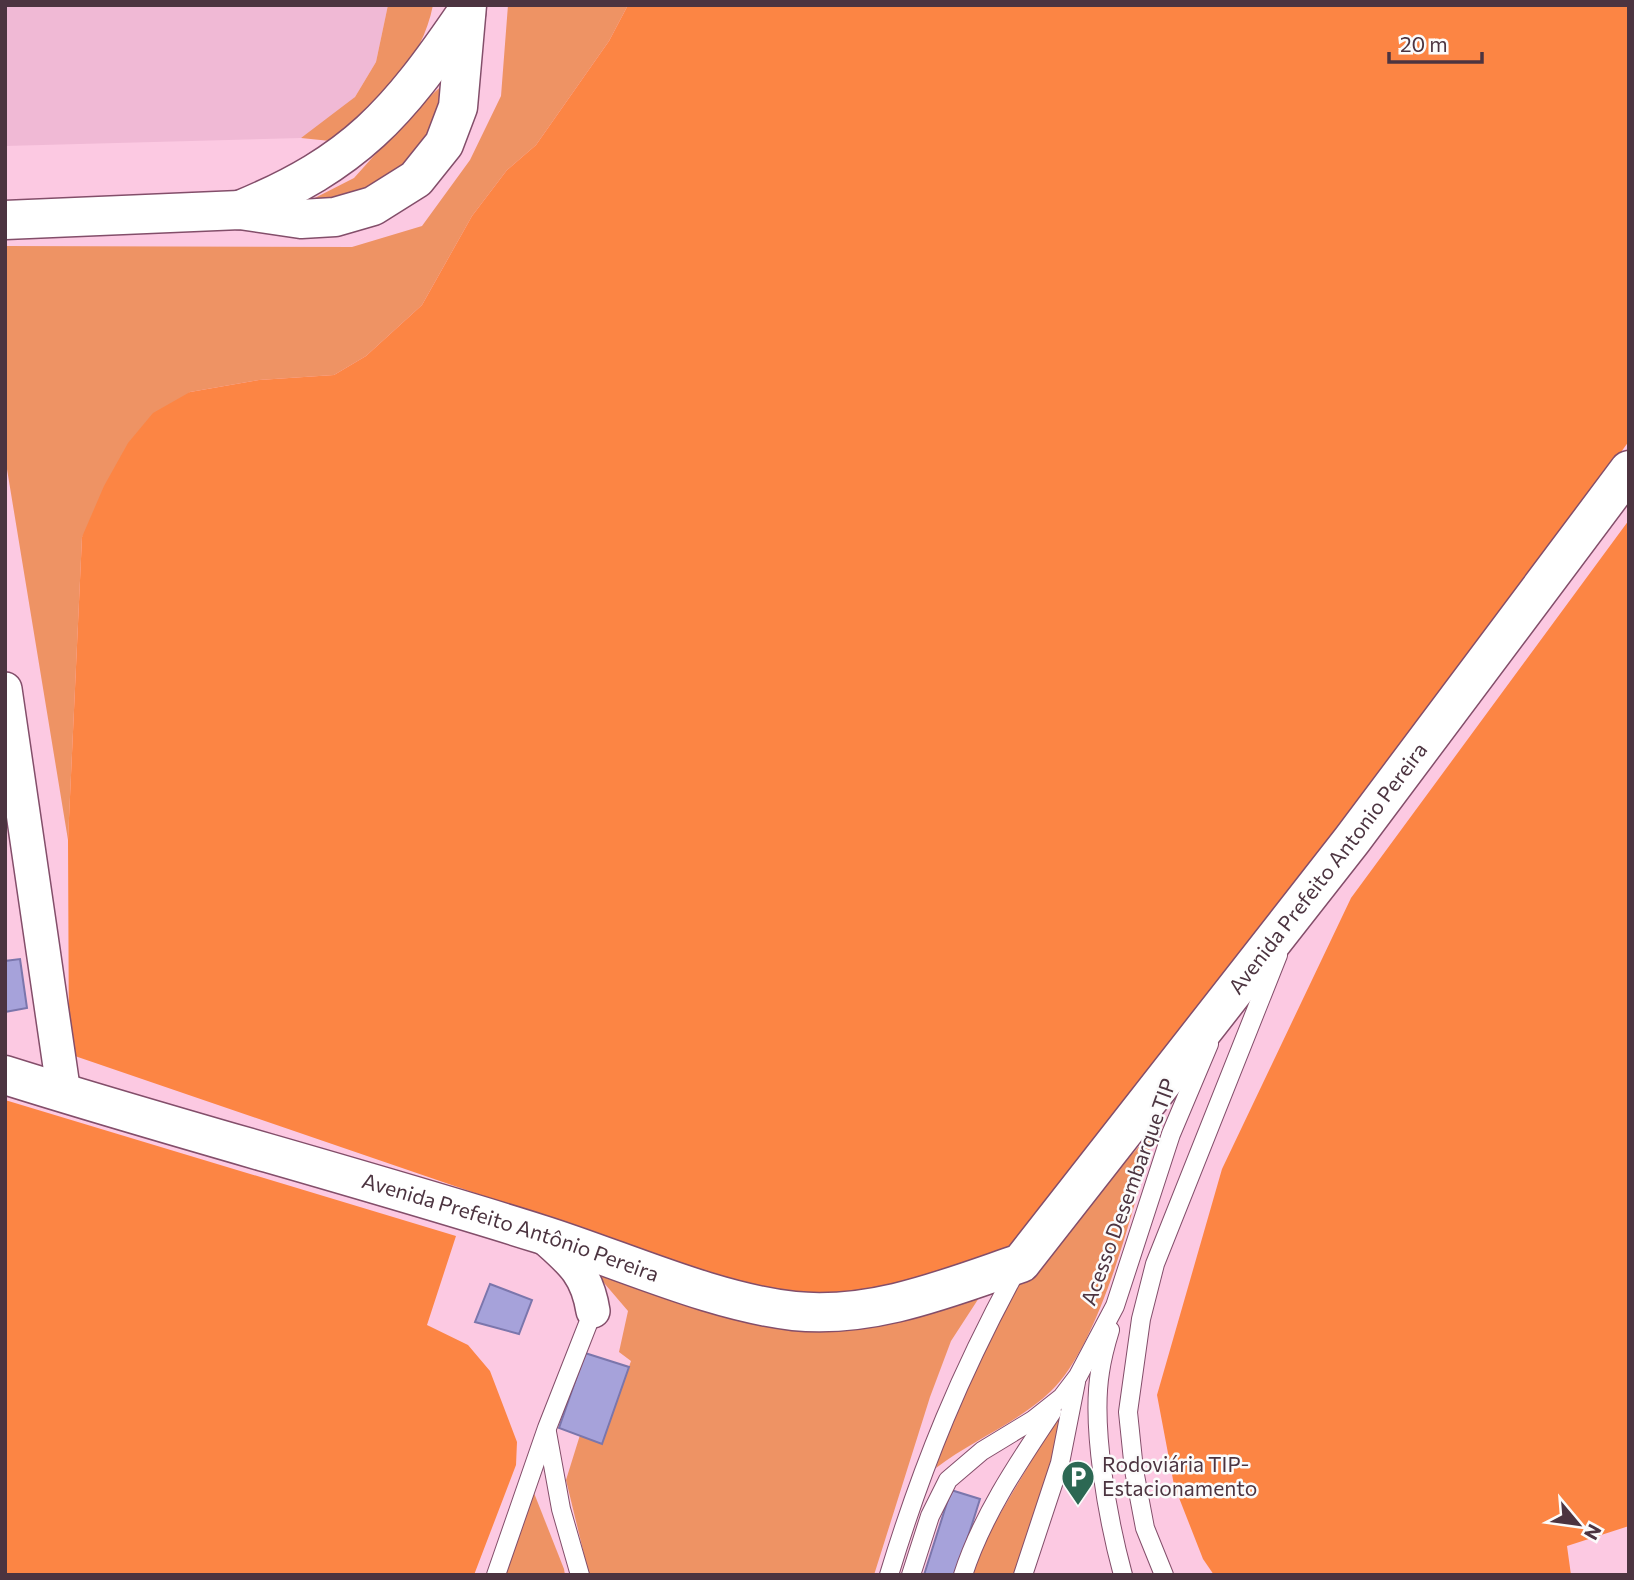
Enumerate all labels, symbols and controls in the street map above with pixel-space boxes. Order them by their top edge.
scale bar [1389,21,1482,65]
text: 20 m [1400,31,1448,56]
street label: Avenida Prefeito Antonio Pereira [1222,737,1432,998]
street label: Acesso Desembarque TIP [1075,1075,1180,1308]
street label: Avenida Prefeito Antônio Pereira [359,1167,663,1286]
place label: Rodoviária TIP- Estacionamento [1102,1451,1257,1500]
parking icon: Rodoviária TIP- Estacionamento [1059,1458,1097,1507]
north arrow [1543,1489,1613,1559]
text: N [1580,1521,1607,1544]

